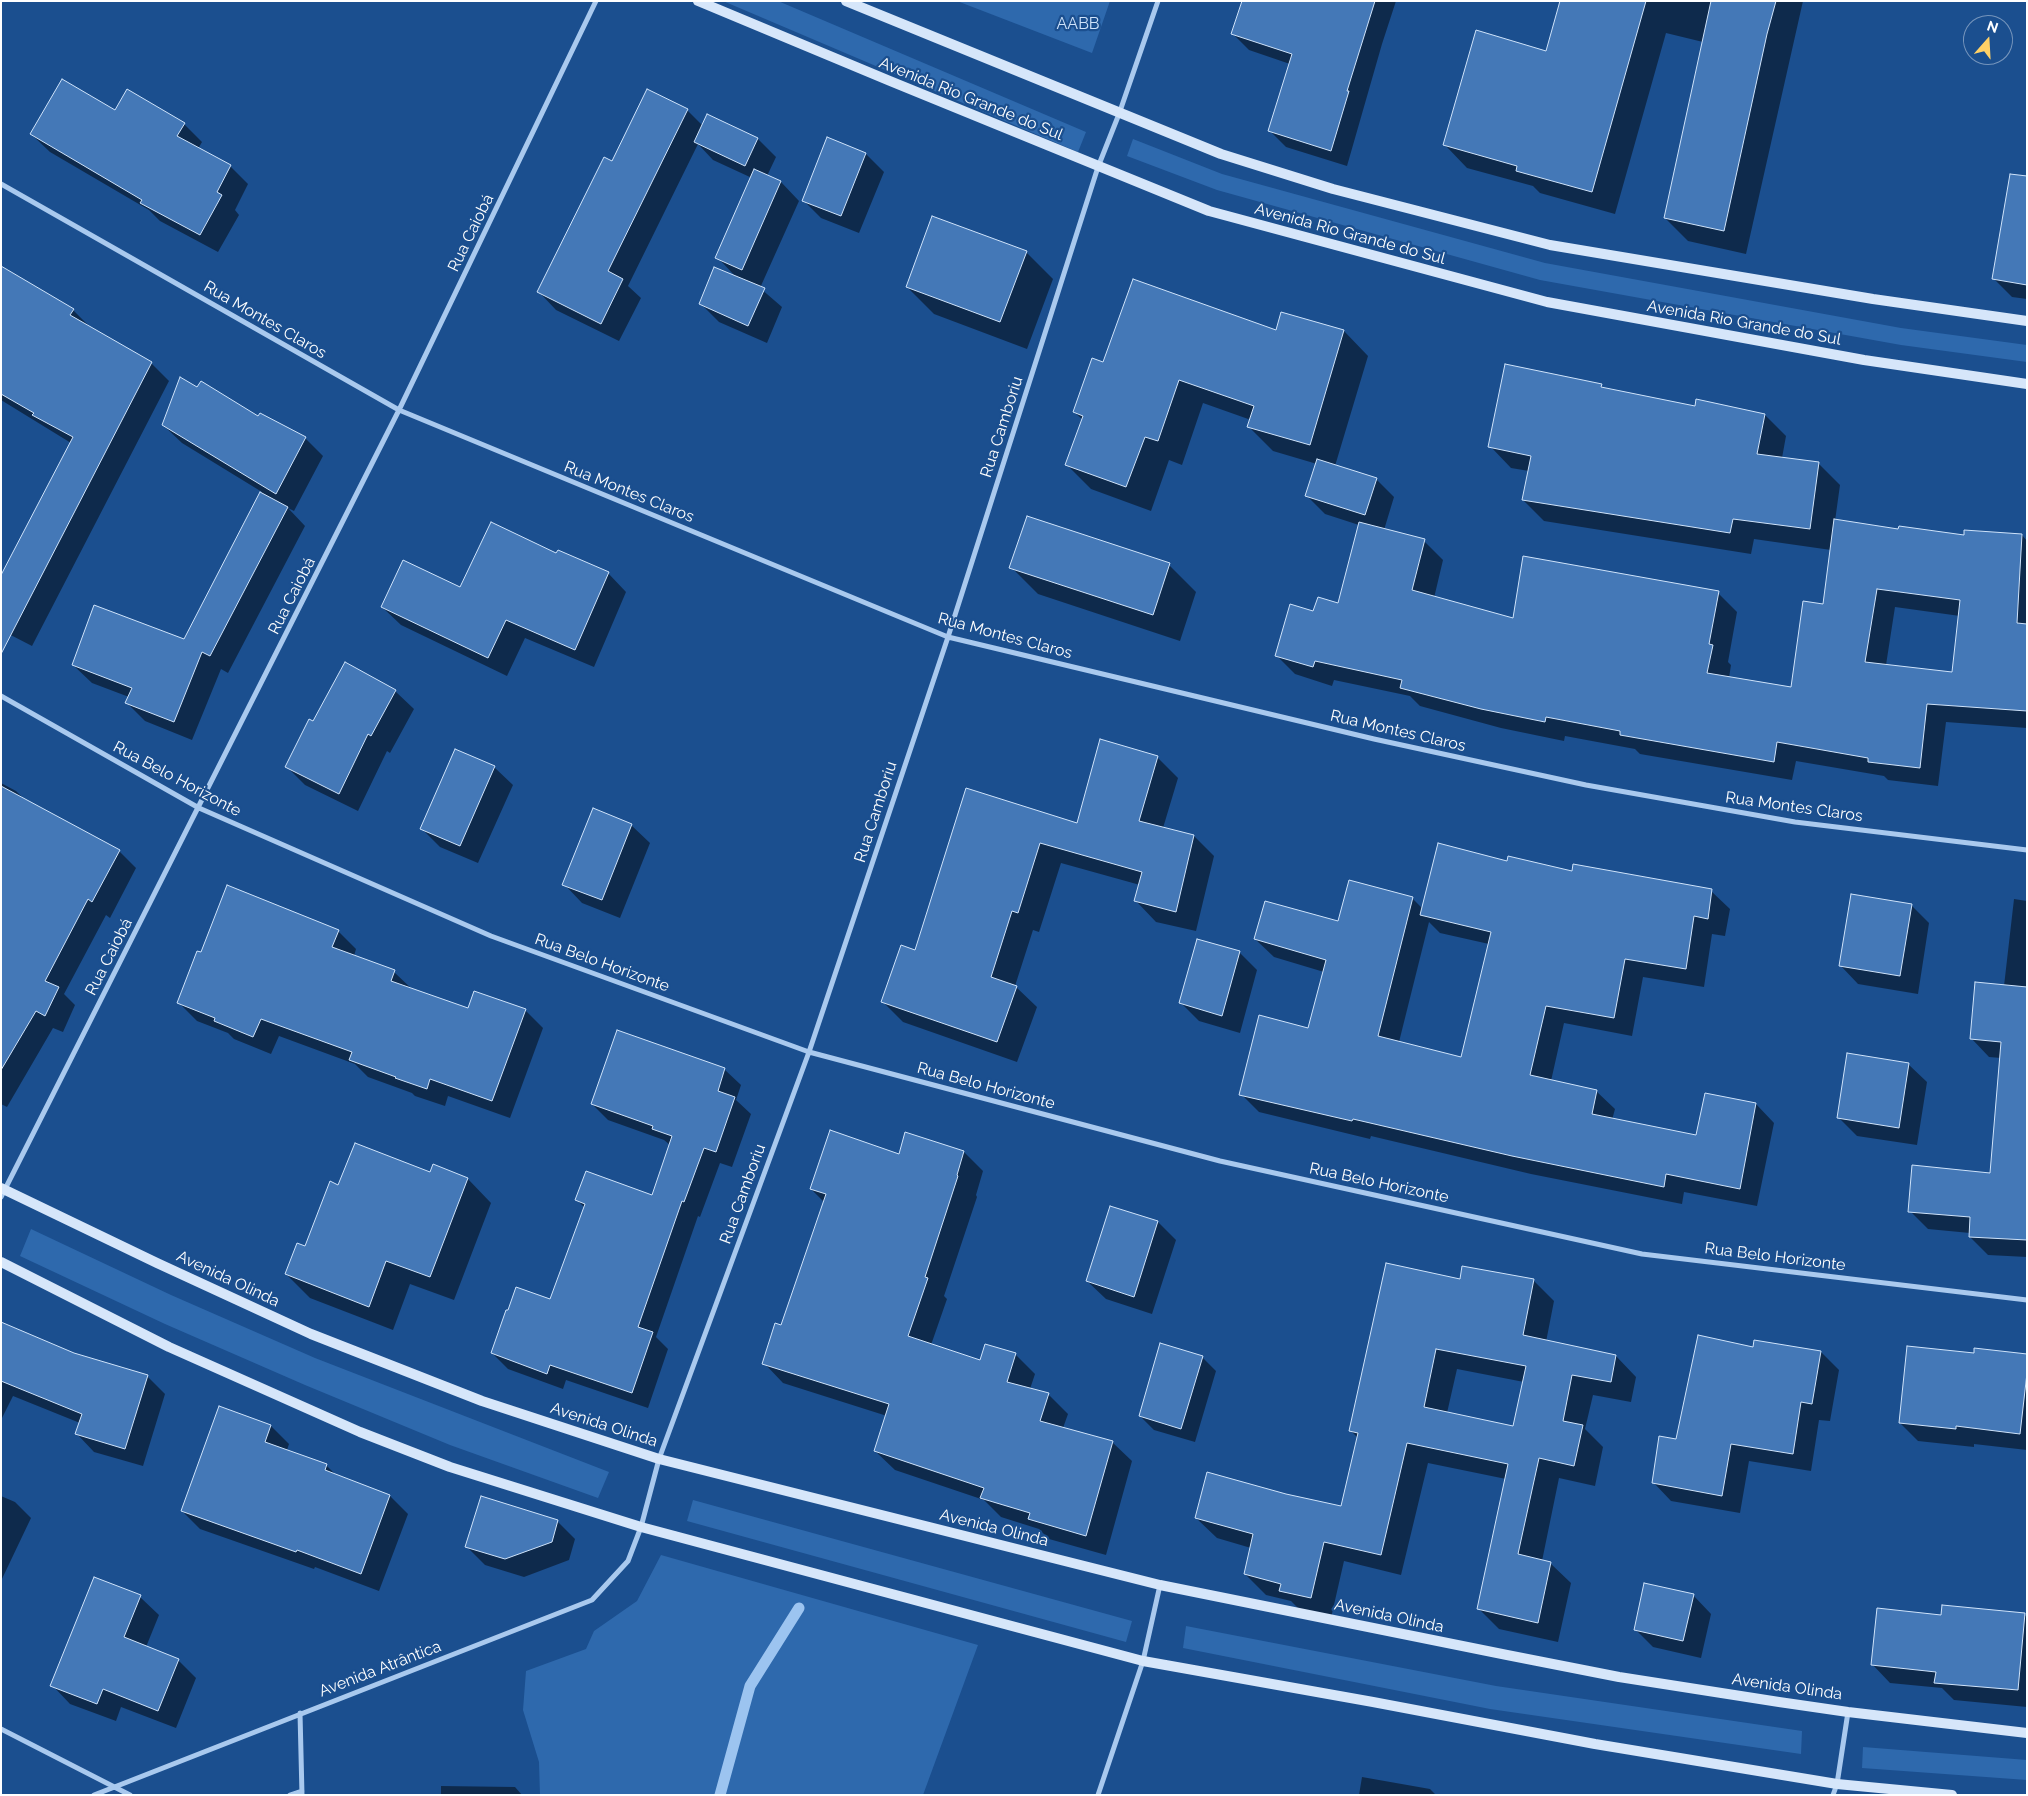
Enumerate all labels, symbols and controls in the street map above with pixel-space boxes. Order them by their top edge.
park label: AABB [1057,14,1099,34]
north arrow [1963,15,2013,65]
text: N [1985,17,2000,36]
street label: Avenida Rio Grande do Sul [876,53,1066,145]
street label: Rua Caiobá [444,191,498,275]
street label: Avenida Rio Grande do Sul [1253,199,1447,269]
street label: Rua Montes Claros [200,277,330,363]
street label: Avenida Rio Grande do Sul [1646,296,1842,350]
street label: Rua Camboriu [977,374,1027,480]
street label: Rua Montes Claros [561,457,697,527]
street label: Rua Caiobá [264,554,320,638]
street label: Rua Montes Claros [936,609,1074,663]
street label: Rua Montes Claros [1328,706,1468,756]
street label: Rua Belo Horizonte [110,737,244,821]
street label: Rua Camboriu [851,759,901,865]
street label: Rua Montes Claros [1724,788,1864,826]
street label: Rua Caiobá [81,915,137,999]
street label: Rua Belo Horizonte [532,930,672,996]
street label: Rua Belo Horizonte [915,1058,1057,1114]
street label: Rua Camboriu [716,1141,770,1247]
street label: Rua Belo Horizonte [1308,1159,1450,1207]
street label: Rua Belo Horizonte [1703,1239,1847,1275]
street label: Avenida Olinda [173,1247,283,1311]
street label: Avenida Olinda [548,1399,660,1451]
street label: Avenida Olinda [938,1505,1050,1551]
street label: Avenida Olinda [1333,1595,1445,1637]
street label: Avenida Atrântica [316,1637,444,1701]
street label: Avenida Olinda [1731,1670,1843,1704]

